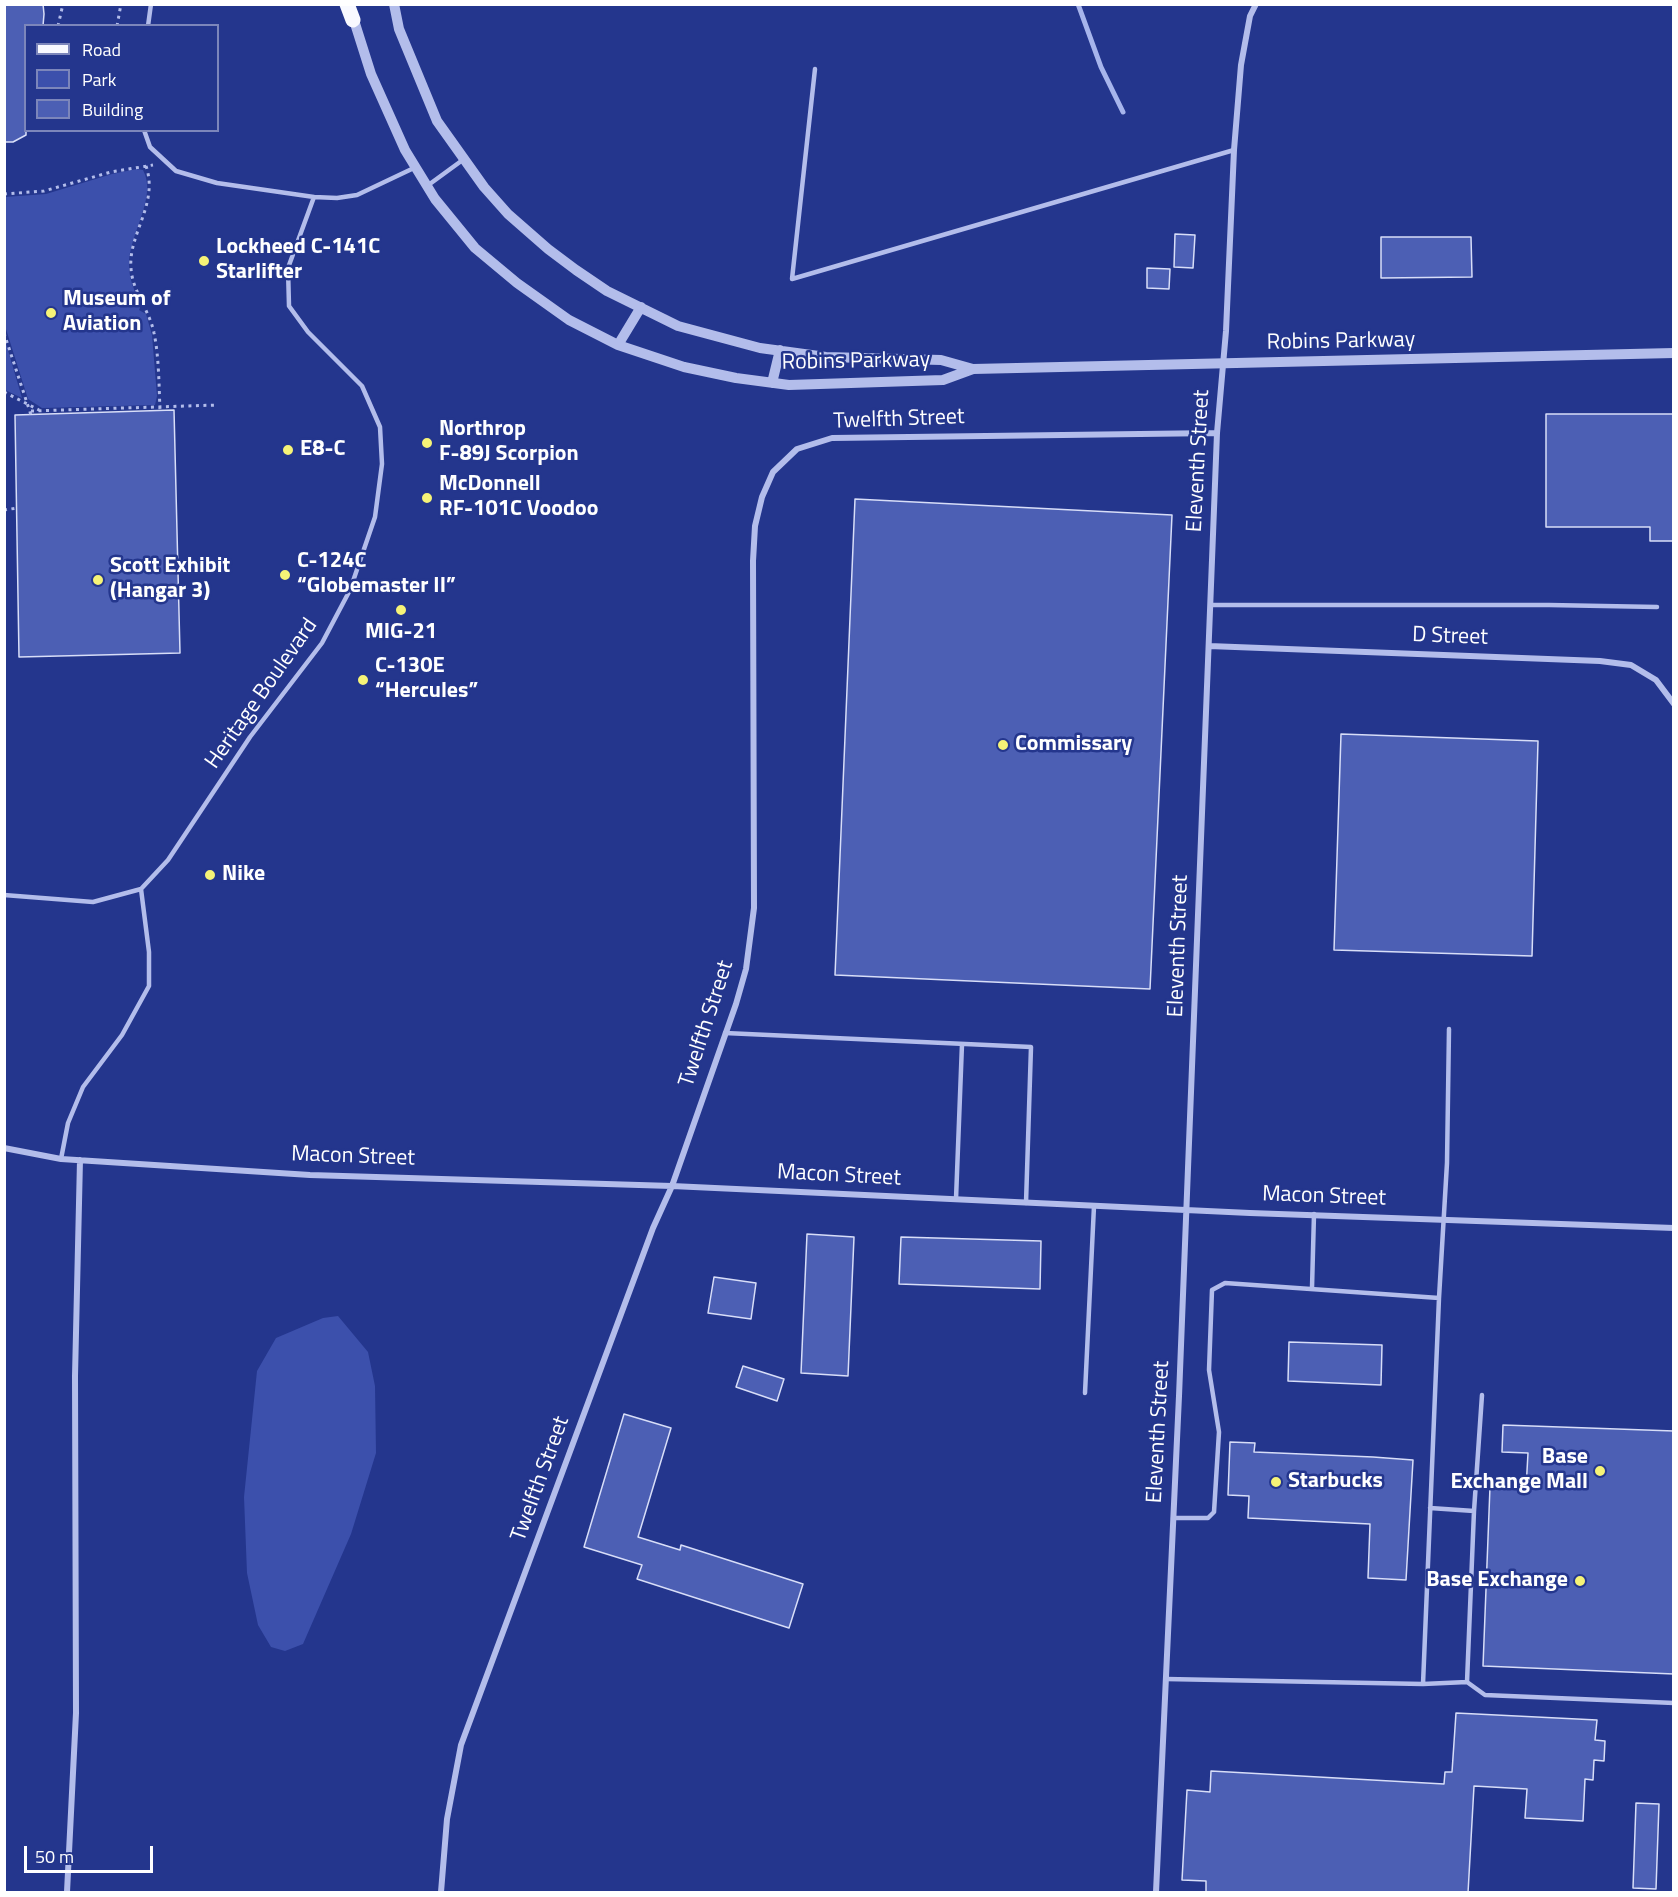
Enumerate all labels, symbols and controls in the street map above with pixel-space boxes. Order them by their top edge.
legend [24,24,219,132]
text: Road [82,36,121,63]
text: Park [82,66,116,93]
text: Building [82,96,143,123]
place label: Lockheed C-141C Starlifter [216,235,380,286]
marker: Lockheed C-141C Starlifter [197,254,211,268]
place label: Museum of Aviation [63,287,171,338]
marker: Museum of Aviation [44,306,58,320]
street label: Robins Parkway [1267,328,1415,356]
street label: Robins Parkway [782,348,930,376]
street label: Eleventh Street [1182,389,1216,533]
street label: Twelfth Street [833,405,965,435]
place label: Northrop F-89J Scorpion [439,417,579,469]
marker: Northrop F-89J Scorpion [420,436,434,450]
place label: E8-C [300,437,345,463]
marker: E8-C [281,443,295,457]
place label: McDonnell RF-101C Voodoo [439,472,598,524]
marker: McDonnell RF-101C Voodoo [420,491,434,505]
place label: C-124C “Globemaster II” [297,549,456,600]
place label: Scott Exhibit (Hangar 3) [110,554,230,606]
marker: C-124C “Globemaster II” [278,568,292,582]
marker: Scott Exhibit (Hangar 3) [91,573,105,587]
marker: MIG-21 [394,603,408,617]
street label: Heritage Boulevard [200,614,324,774]
place label: MIG-21 [365,620,437,646]
street label: D Street [1412,622,1488,652]
place label: C-130E “Hercules” [375,654,478,706]
marker: C-130E “Hercules” [356,673,370,687]
place label: Commissary [1015,732,1132,758]
marker: Commissary [996,738,1010,752]
place label: Nike [222,862,265,888]
marker: Nike [203,868,217,882]
street label: Eleventh Street [1163,874,1195,1018]
street label: Twelfth Street [674,957,740,1091]
street label: Macon Street [291,1142,415,1172]
street label: Macon Street [776,1160,902,1192]
street label: Macon Street [1262,1182,1386,1212]
street label: Eleventh Street [1142,1360,1176,1504]
street label: Twelfth Street [506,1413,576,1545]
place label: Base Exchange Mall [1450,1445,1588,1496]
marker: Base Exchange Mall [1593,1464,1607,1478]
place label: Starbucks [1288,1469,1383,1495]
marker: Starbucks [1269,1475,1283,1489]
place label: Base Exchange [1426,1568,1568,1594]
marker: Base Exchange [1573,1574,1587,1588]
scale bar [27,1834,156,1872]
text: 50 m [35,1843,74,1870]

